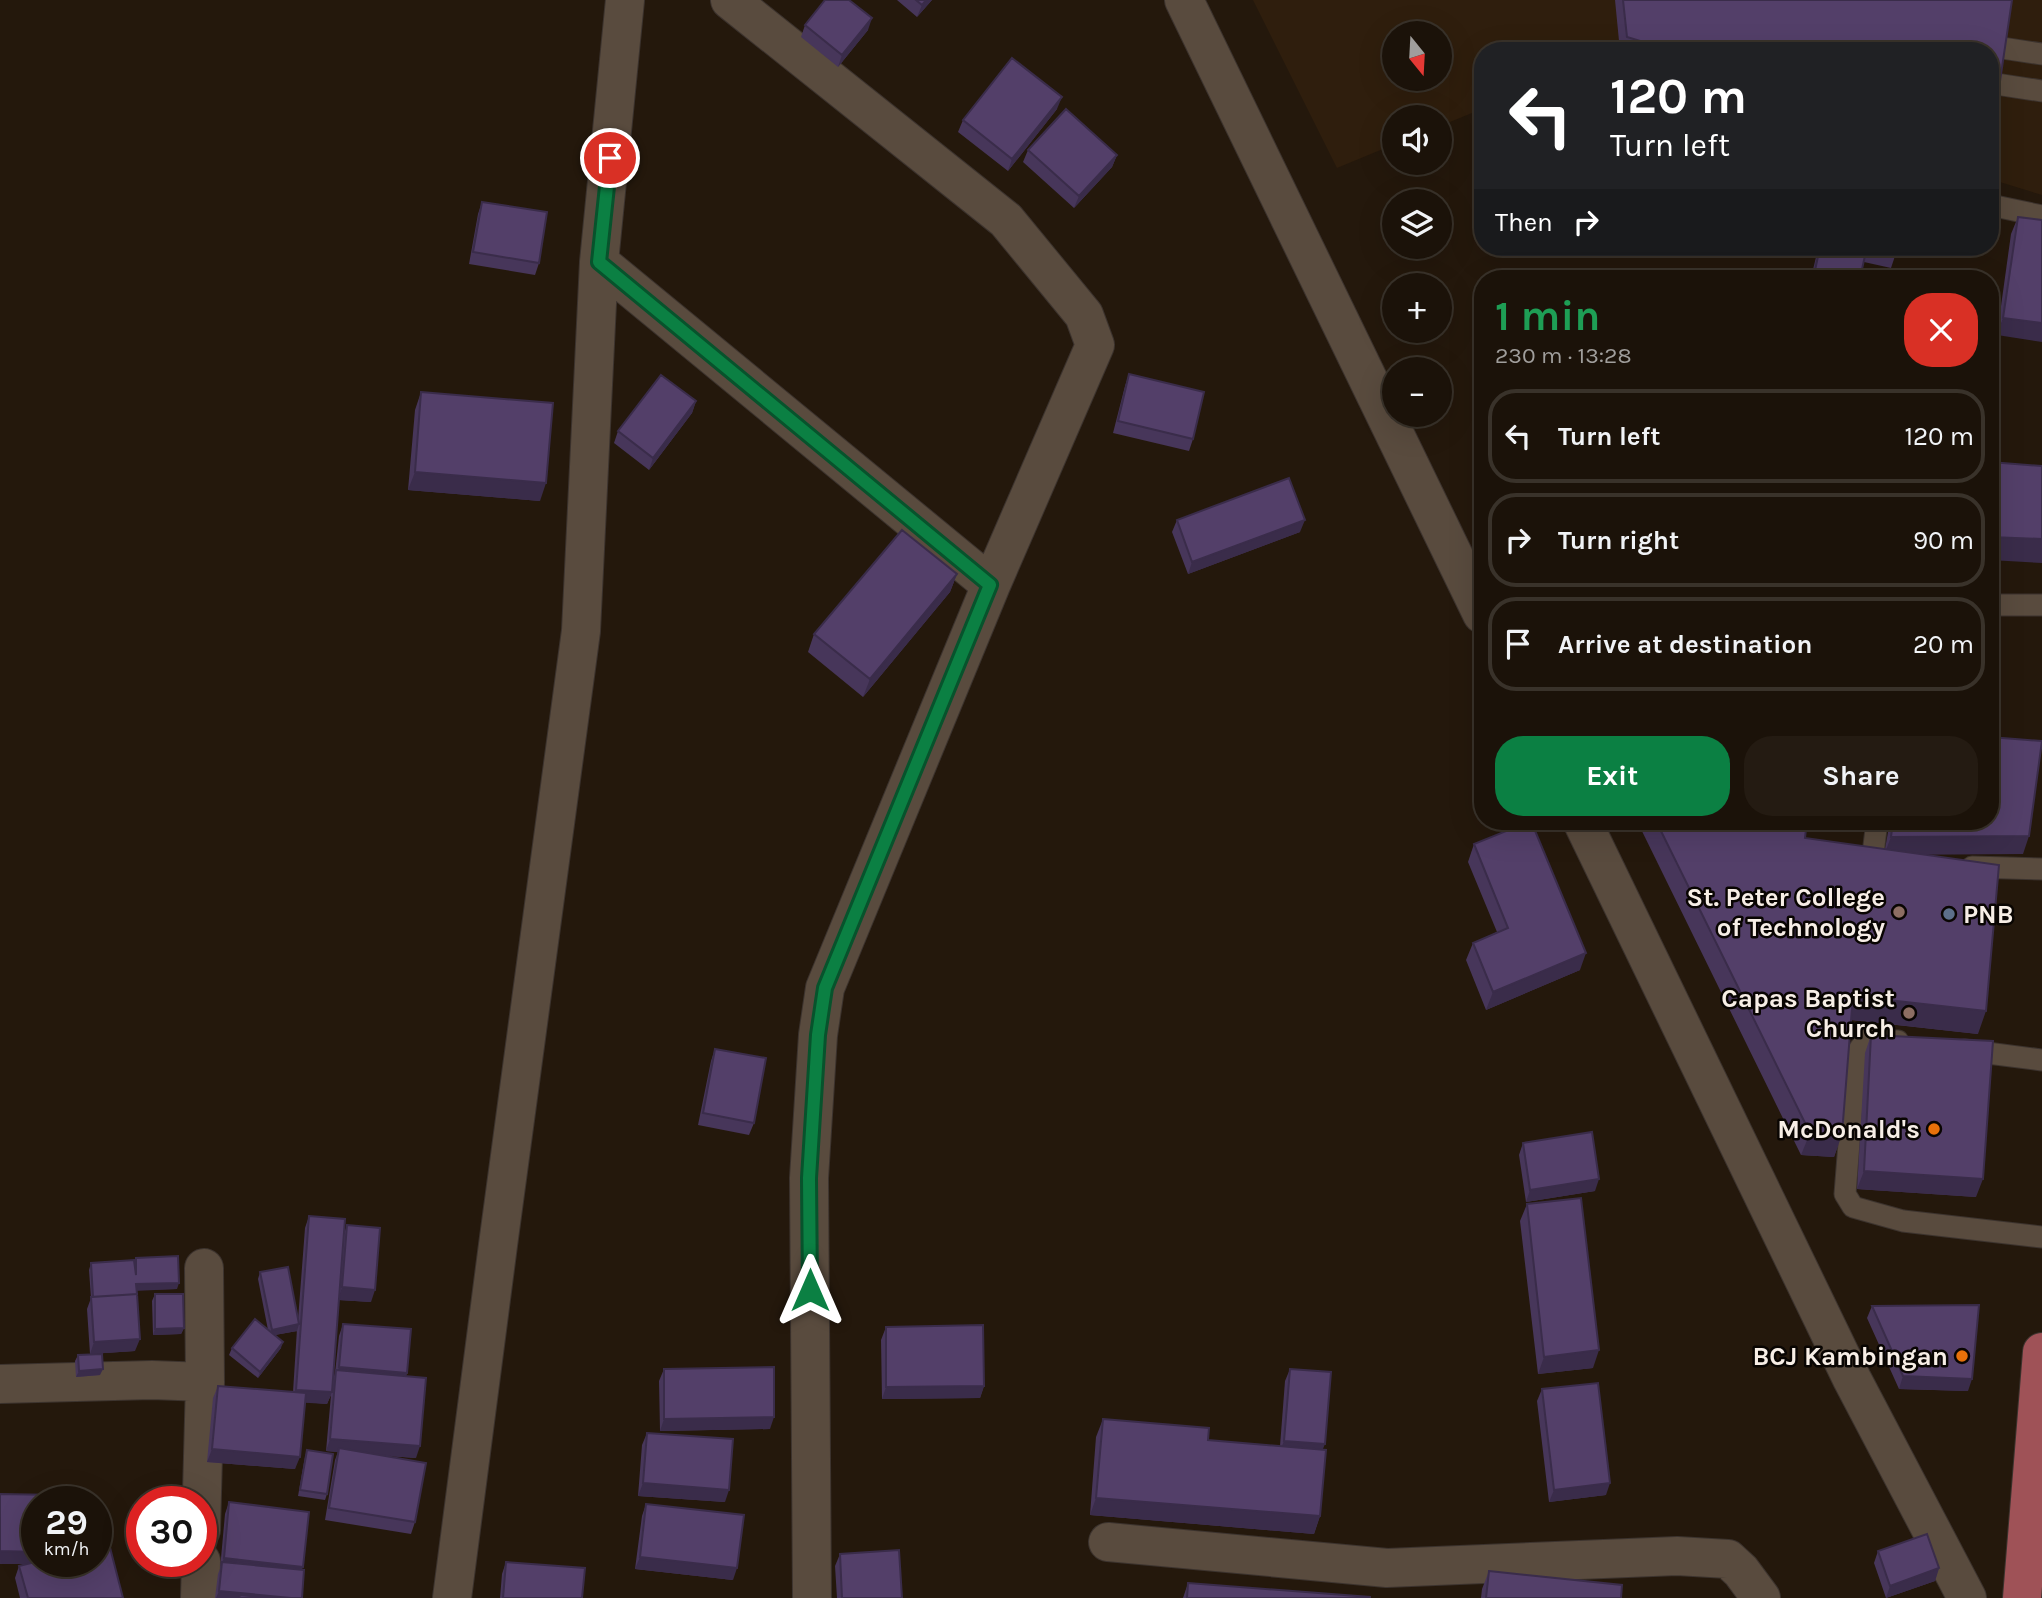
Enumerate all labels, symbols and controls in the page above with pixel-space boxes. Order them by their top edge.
north arrow [1382,21,1452,91]
map controls [1382,21,1452,427]
text: 120 m [1610,68,1747,125]
icon: left [1495,70,1586,161]
button: sound [1382,105,1452,175]
text: Turn left [1610,127,1730,164]
pin [580,128,640,188]
icon: arrive [591,139,629,177]
button: layers [1382,189,1452,259]
icon: right [1567,203,1605,241]
text: Then [1495,207,1553,238]
button: + [1382,273,1452,343]
text: 1 min [1495,291,1600,341]
button: close [1904,293,1978,367]
text: 230 m · 13:28 [1495,342,1632,369]
button: − [1382,357,1452,427]
icon: left [1499,417,1537,455]
text: Turn left [1558,421,1660,452]
text: 120 m [1904,421,1974,452]
icon: right [1499,521,1537,559]
text: Turn right [1558,525,1679,556]
text: 90 m [1913,525,1974,556]
icon: arrive [1499,625,1537,663]
text: Arrive at destination [1558,629,1812,660]
text: 20 m [1913,629,1974,660]
button: Exit [1495,736,1730,816]
button: Share [1744,736,1978,816]
place label: St. Peter College of Technology [1687,882,1885,943]
place label: PNB [1963,899,2014,930]
marker: St. Peter College of Technology [1891,904,1907,920]
marker: PNB [1941,906,1957,922]
place label: Capas Baptist Church [1721,983,1895,1044]
marker: Capas Baptist Church [1901,1005,1917,1021]
place label: McDonald's [1777,1114,1920,1145]
marker: McDonald's [1926,1121,1942,1137]
position arrow [773,1253,847,1327]
place label: BCJ Kambingan [1752,1341,1948,1372]
marker: BCJ Kambingan [1954,1348,1970,1364]
speed limit sign: 30 [126,1486,217,1577]
text: 29 [45,1502,88,1543]
text: km/h [44,1538,89,1560]

